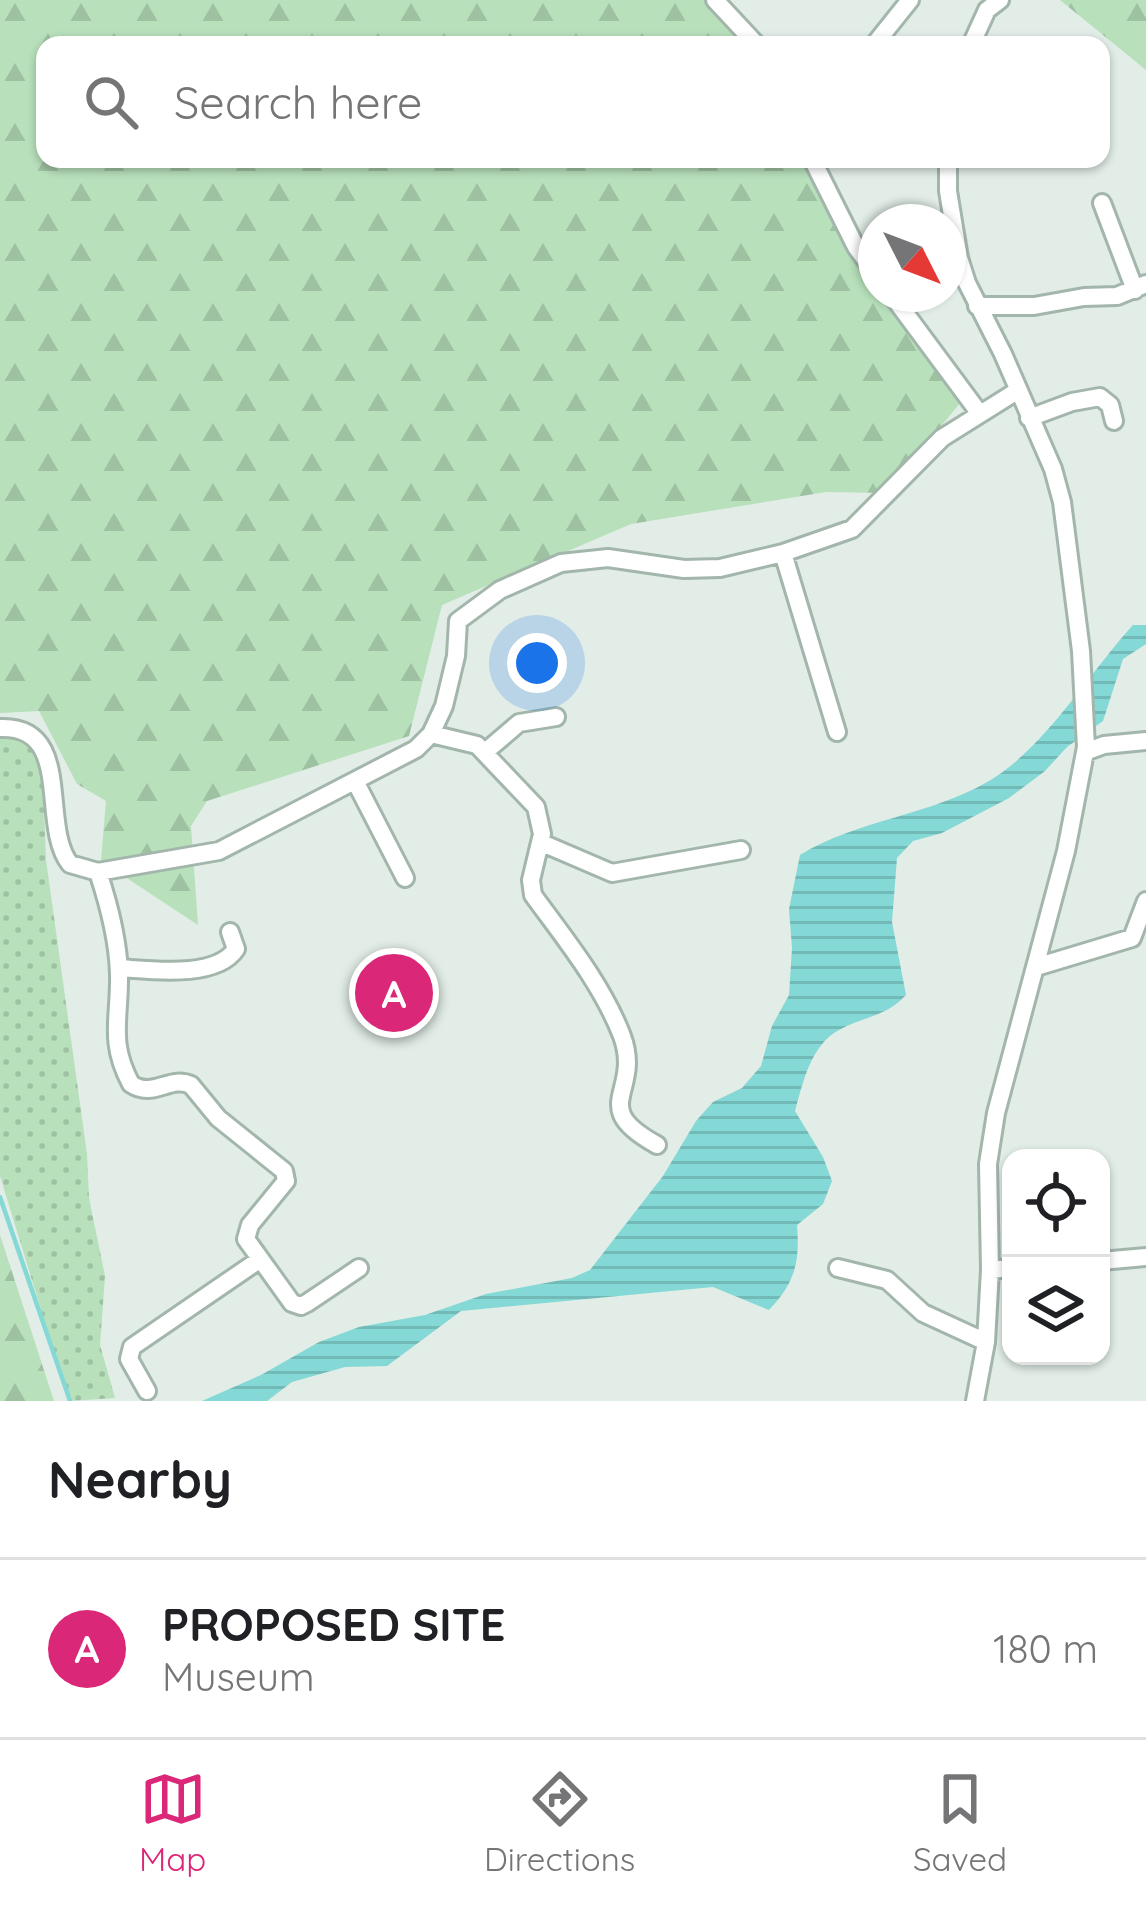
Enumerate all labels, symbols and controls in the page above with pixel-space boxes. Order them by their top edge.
search box [36,36,1110,168]
icon: search [78,69,144,135]
text: Search here [174,74,422,130]
north arrow [858,204,966,312]
your location [507,633,567,693]
pin: A [355,948,433,1038]
map controls [1002,1149,1110,1365]
button: locate [1002,1149,1110,1257]
button: layers [1002,1257,1110,1365]
text: Nearby [48,1447,232,1511]
text: PROPOSED SITE [162,1596,506,1652]
text: A [75,1624,99,1673]
text: 180 m [993,1624,1098,1673]
text: Museum [162,1652,315,1701]
tab: Map [139,1766,206,1879]
tab: Directions [484,1766,635,1879]
tab: Saved [913,1766,1007,1879]

